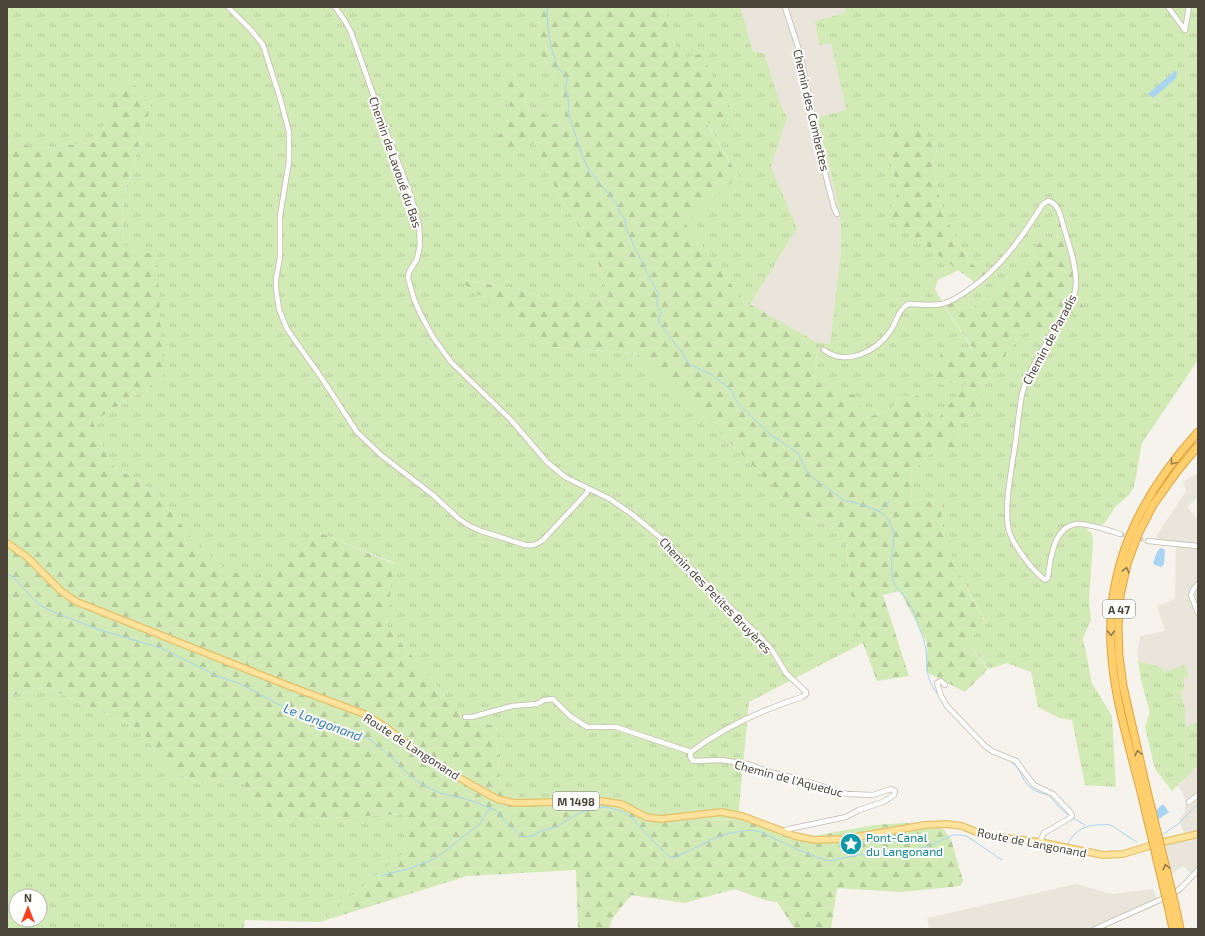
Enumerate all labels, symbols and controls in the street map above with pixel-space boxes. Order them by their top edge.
street label: Chemin des Combettes [791,48,833,172]
street label: Chemin de Lavoué du Bas [367,95,425,229]
street label: Chemin de Paradis [1019,291,1079,387]
one-way arrow [1171,457,1178,464]
street label: Chemin des Petites Bruyères [657,534,775,656]
one-way arrow [1121,566,1130,573]
road number: A 47 [1103,600,1135,618]
one-way arrow [1107,630,1115,636]
water label: Le Langonand [282,700,365,744]
street label: Route de Langonand [362,710,462,782]
one-way arrow [1135,749,1143,756]
street label: Chemin de l'Aqueduc [733,757,845,799]
road number: M 1498 [553,792,599,810]
street label: Route de Langonand [976,825,1088,859]
place label: Pont-Canal du Langonand [866,830,943,858]
place icon: Pont-Canal du Langonand [838,831,864,857]
one-way arrow [1162,863,1170,870]
north arrow [8,888,48,928]
text: N [24,891,32,904]

